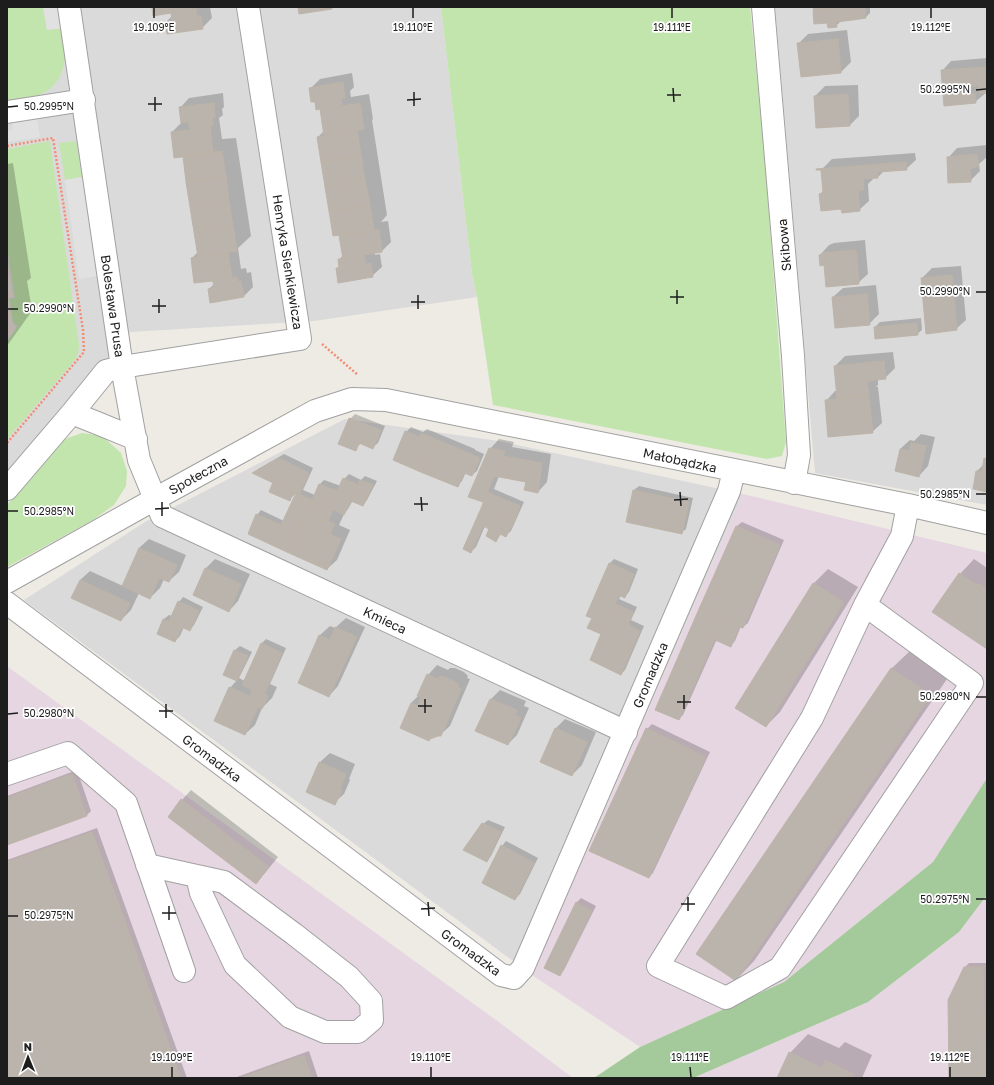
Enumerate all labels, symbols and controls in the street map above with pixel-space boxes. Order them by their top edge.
text: 19.109°E [134,21,175,33]
text: 19.110°E [393,21,433,33]
text: 19.111°E [653,21,691,33]
text: 19.112°E [911,21,951,33]
text: 50.2995°N [920,83,970,95]
text: 50.2995°N [24,100,74,112]
street label: Henryka Sienkiewicza [269,193,307,331]
street label: Skibowa [774,218,794,272]
street label: Bolesława Prusa [98,254,128,358]
text: 50.2990°N [920,285,970,297]
text: 50.2990°N [24,302,74,314]
street label: Małobądzka [642,444,718,476]
street label: Społeczna [166,452,230,498]
text: 50.2985°N [920,488,970,500]
text: 50.2985°N [24,505,74,517]
street label: Kmieca [361,603,409,637]
street label: Gromadzka [629,640,671,710]
text: 50.2980°N [920,690,970,702]
text: 50.2980°N [24,707,74,719]
street label: Gromadzka [179,731,245,785]
text: 50.2975°N [920,893,970,905]
text: 50.2975°N [24,909,74,921]
street label: Gromadzka [438,925,504,979]
north arrow [8,1037,48,1077]
text: N [24,1040,32,1053]
text: 19.109°E [152,1051,193,1063]
text: 19.110°E [411,1051,451,1063]
text: 19.111°E [671,1051,709,1063]
text: 19.112°E [930,1051,970,1063]

